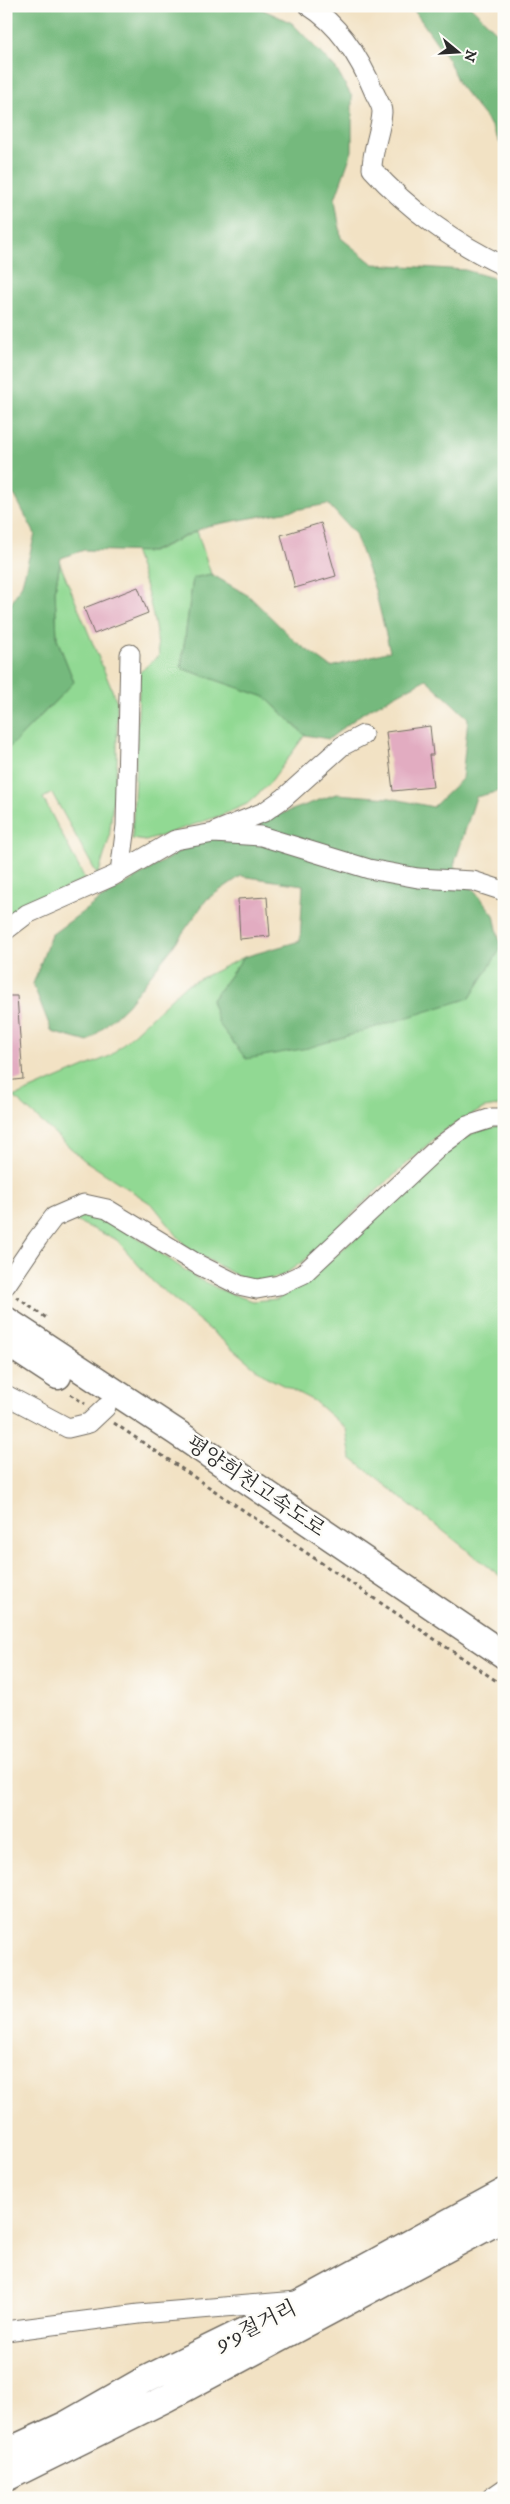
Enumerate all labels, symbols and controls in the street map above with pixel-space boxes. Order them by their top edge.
north arrow [432,28,482,78]
text: N [459,47,480,64]
street label: 평양희천고속도로 [181,1431,330,1543]
street label: 9·9절거리 [211,2295,301,2357]

